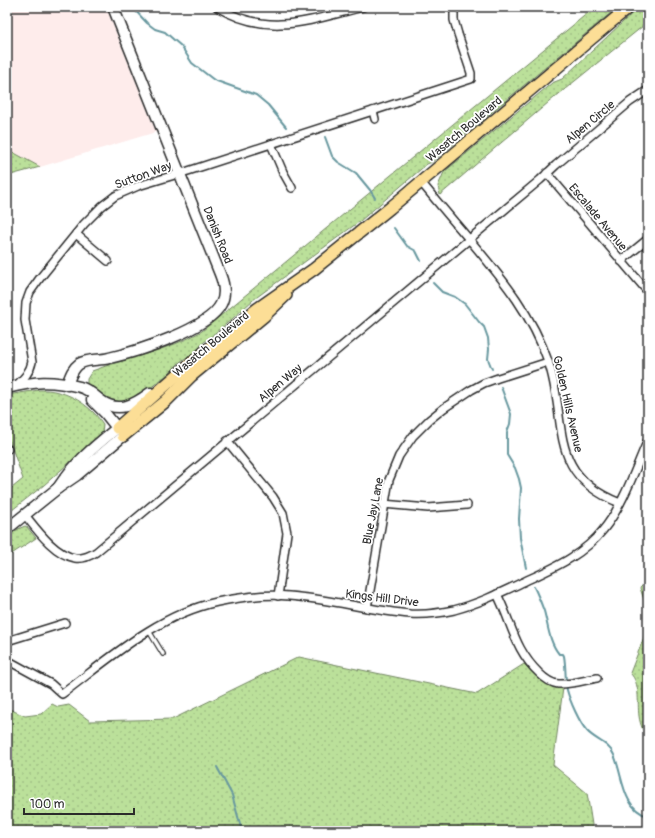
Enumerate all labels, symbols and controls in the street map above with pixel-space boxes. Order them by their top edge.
street label: Wasatch Boulevard [423,93,505,166]
street label: Alpen Circle [562,97,618,147]
street label: Sutton Way [113,158,174,193]
street label: Escalade Avenue [565,181,630,254]
street label: Danish Road [199,205,236,266]
street label: Wasatch Boulevard [170,308,252,381]
street label: Golden Hills Avenue [549,354,586,454]
street label: Alpen Way [255,361,305,406]
street label: Blue Jay Lane [360,476,387,546]
street label: Kings Hill Drive [344,587,420,610]
scale bar [24,790,134,816]
text: 100 m [30,797,65,812]

